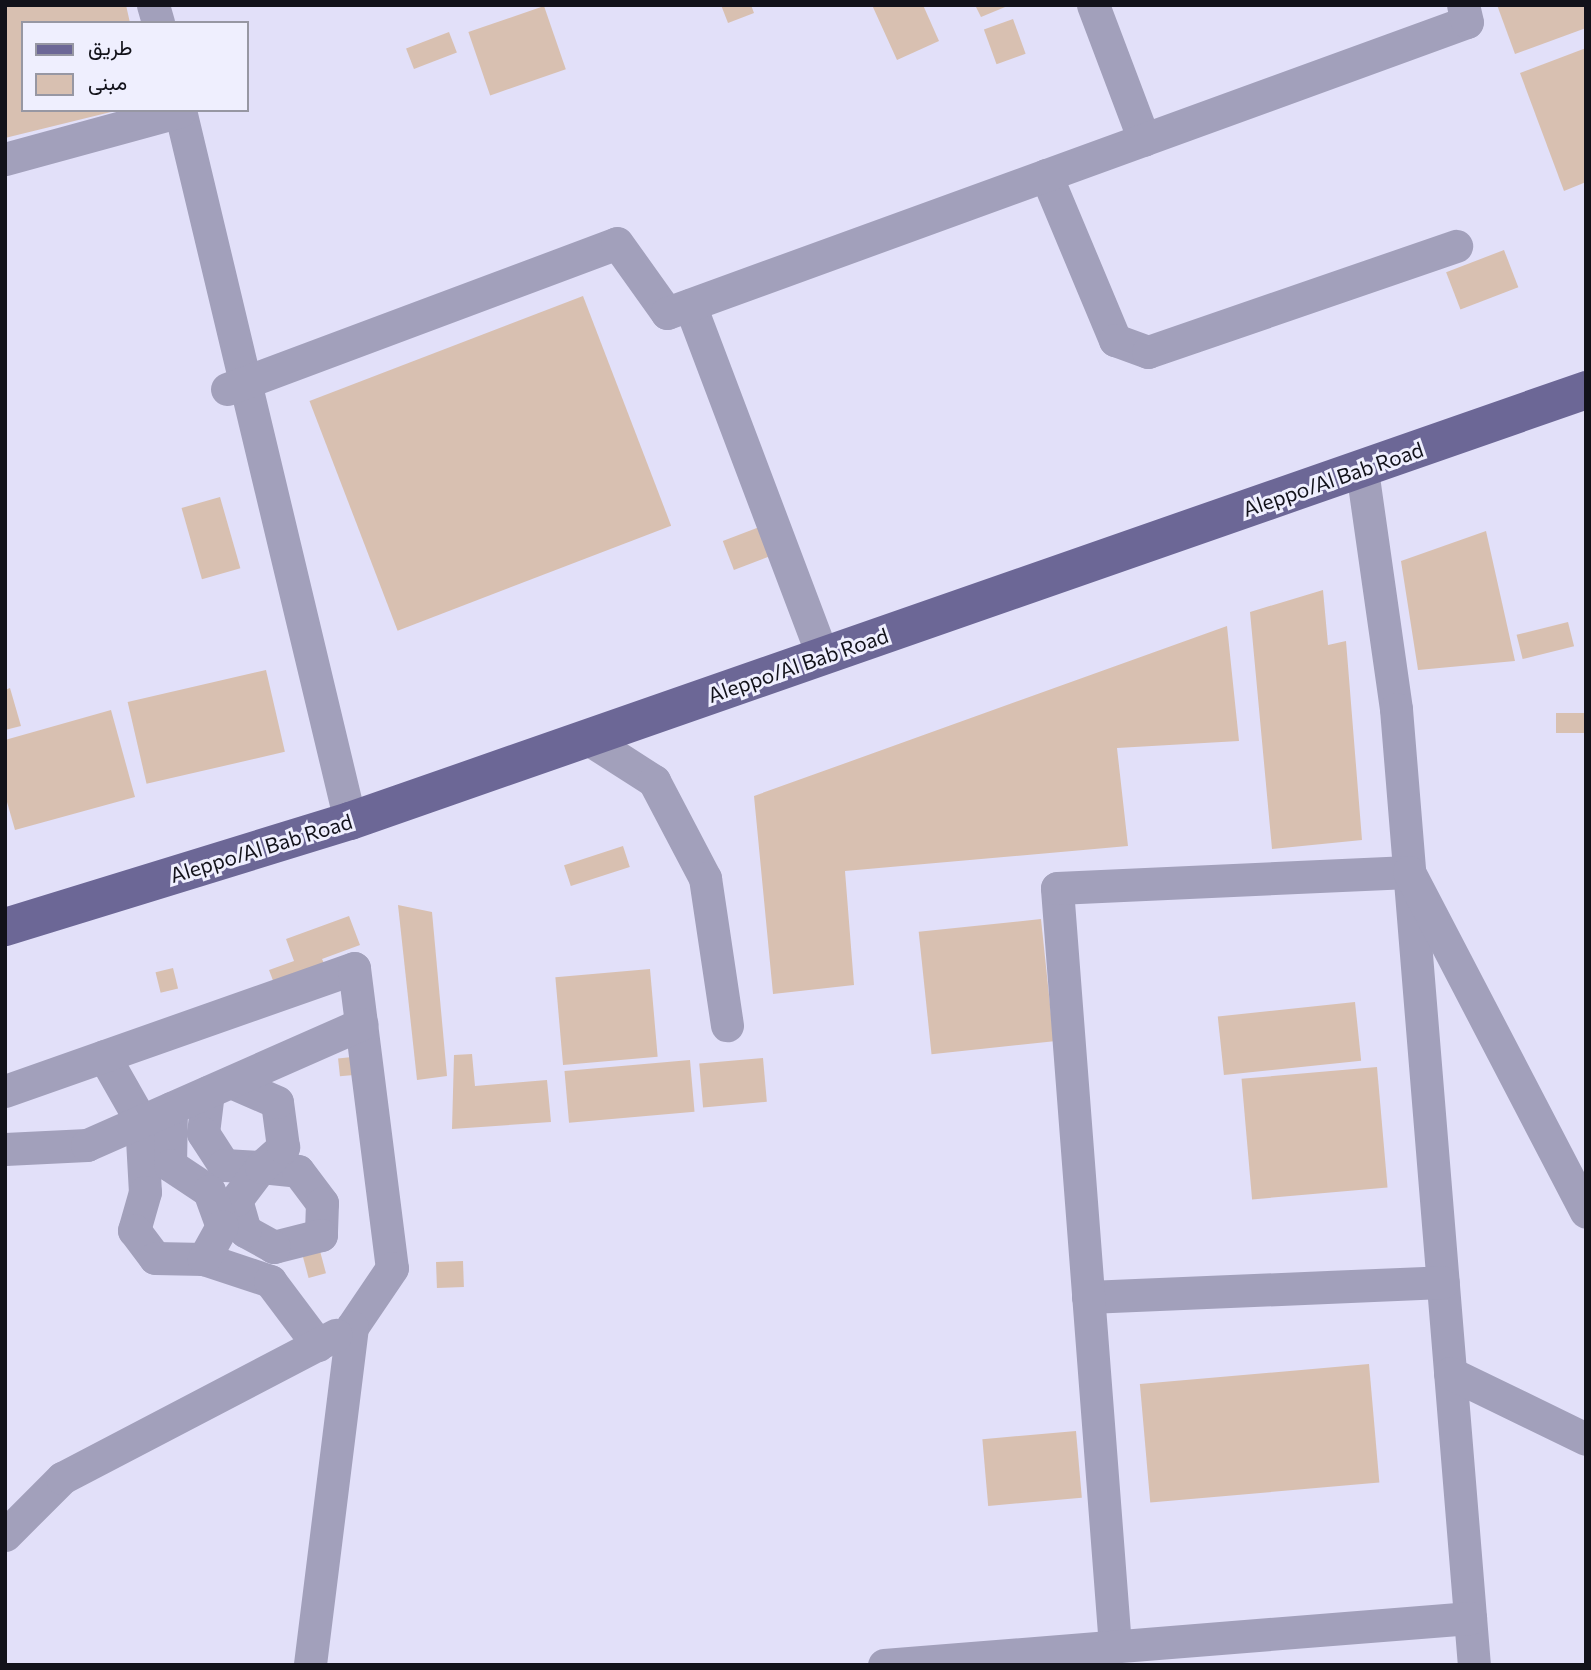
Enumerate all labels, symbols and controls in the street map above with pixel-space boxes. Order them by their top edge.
legend [21,21,248,112]
text: طريق [88,34,133,59]
text: مبنى [88,69,127,94]
street label: Aleppo/Al Bab Road [1239,436,1427,522]
street label: Aleppo/Al Bab Road [704,622,892,708]
street label: Aleppo/Al Bab Road [167,808,355,888]

